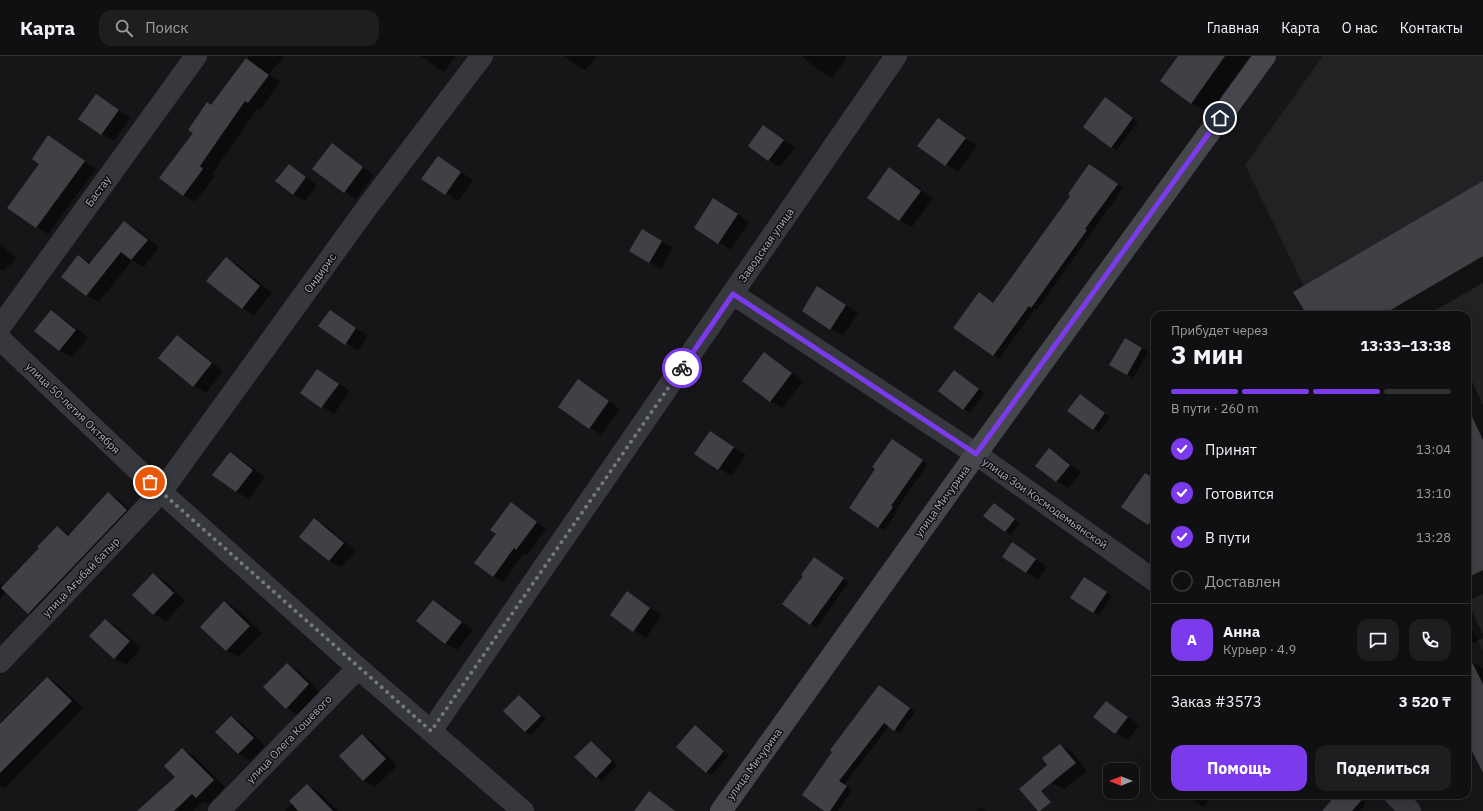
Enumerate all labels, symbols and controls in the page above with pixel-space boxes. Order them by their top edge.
search box [99,10,379,46]
text: Карта [20,16,75,40]
icon: search [113,17,135,39]
text: Поиск [145,18,189,37]
text: Главная [1207,19,1259,37]
text: Карта [1281,19,1320,37]
text: О нас [1342,19,1378,37]
text: Контакты [1400,19,1463,37]
pin [1203,101,1237,135]
icon: home [1209,107,1231,129]
street label: Бастау [82,172,114,209]
street label: Заводская улица [735,205,797,285]
street label: Ондирис [301,250,339,296]
text: Прибудет через [1171,322,1268,339]
text: 13:33–13:38 [1360,336,1451,355]
text: 3 мин [1171,337,1243,371]
courier [662,348,702,388]
icon: bike [671,357,693,379]
street label: улица 50-летия Октября [23,359,123,457]
text: В пути · 260 m [1171,400,1259,417]
icon: check [1171,438,1193,460]
text: Принят [1205,440,1257,459]
text: 13:04 [1416,441,1451,458]
street label: улица Зои Космодемьянской [980,454,1110,552]
street label: улица Мичурина [911,462,973,540]
pin [133,465,167,499]
icon: bag [139,471,161,493]
icon: check [1171,482,1193,504]
text: Готовится [1205,484,1274,503]
text: 13:10 [1416,485,1451,502]
icon: check [1171,526,1193,548]
text: В пути [1205,528,1250,547]
text: 13:28 [1416,529,1451,546]
street label: улица Ағыбай батыр [39,534,123,620]
text: Доставлен [1205,572,1281,591]
button: chat [1357,619,1399,661]
button: phone [1409,619,1451,661]
text: Анна [1223,622,1260,641]
text: А [1187,630,1197,649]
text: Курьер · 4.9 [1223,641,1296,658]
street label: улица Олега Кошевого [243,692,335,786]
text: Заказ #3573 [1171,692,1262,711]
text: 3 520 ₸ [1399,692,1451,711]
street label: улица Мичурина [723,725,785,803]
button: Помощь [1171,745,1307,791]
button: Поделиться [1315,745,1451,791]
north arrow [1103,763,1139,799]
map controls [1103,763,1139,799]

